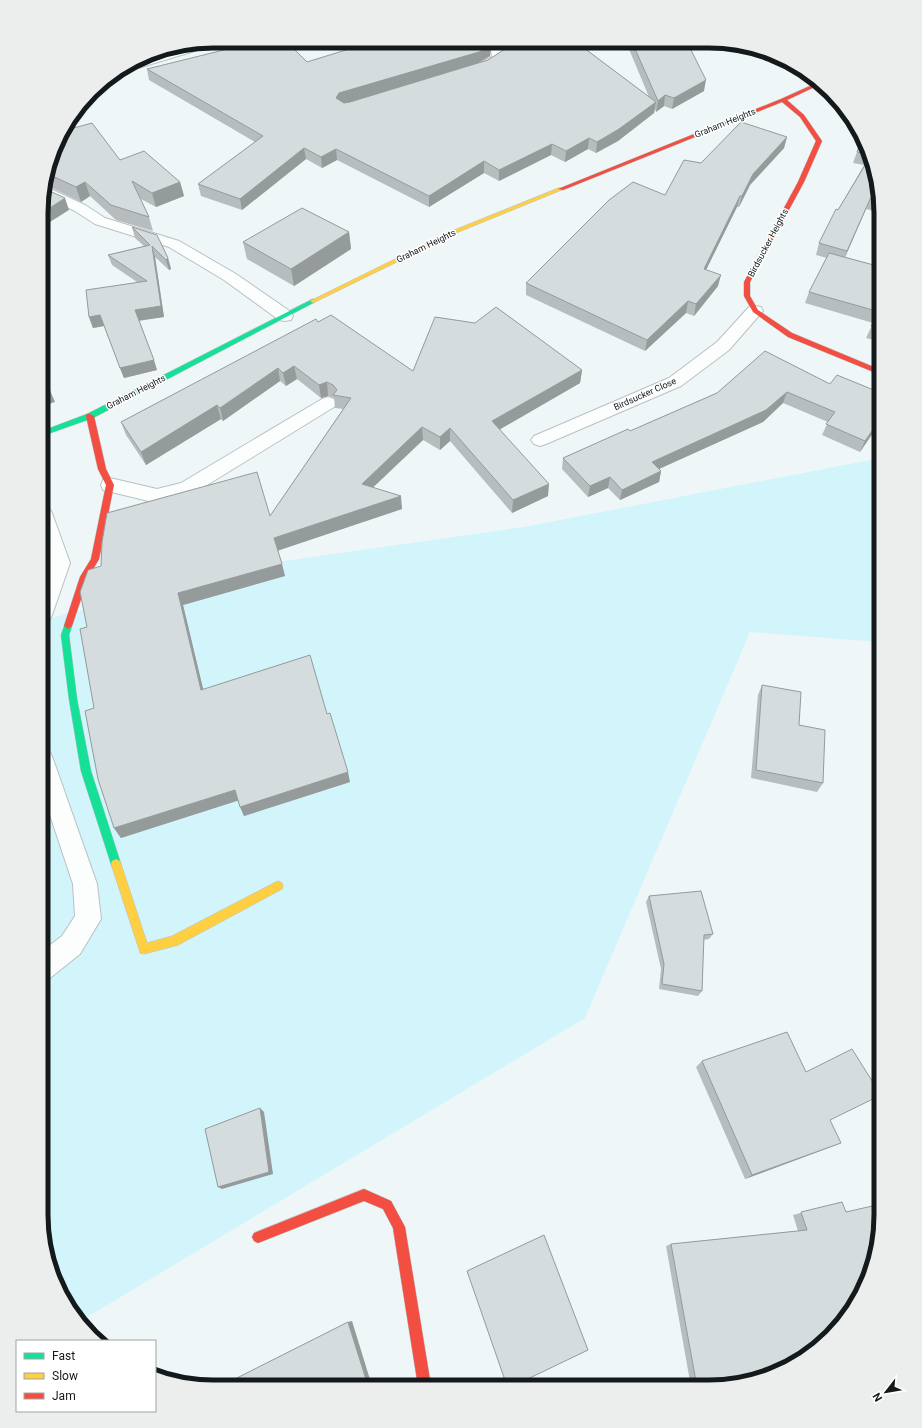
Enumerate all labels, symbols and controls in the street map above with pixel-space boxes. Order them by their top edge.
street label: Graham Heights [693,106,757,140]
street label: Birdsucker Heights [746,207,790,279]
street label: Graham Heights [395,227,458,265]
street label: Graham Heights [105,373,167,411]
street label: Birdsucker Close [612,376,678,412]
legend [16,1340,156,1412]
text: Fast [52,1349,75,1363]
text: Slow [52,1369,78,1383]
north arrow [866,1372,906,1412]
text: Jam [52,1389,76,1403]
text: N [870,1390,885,1404]

